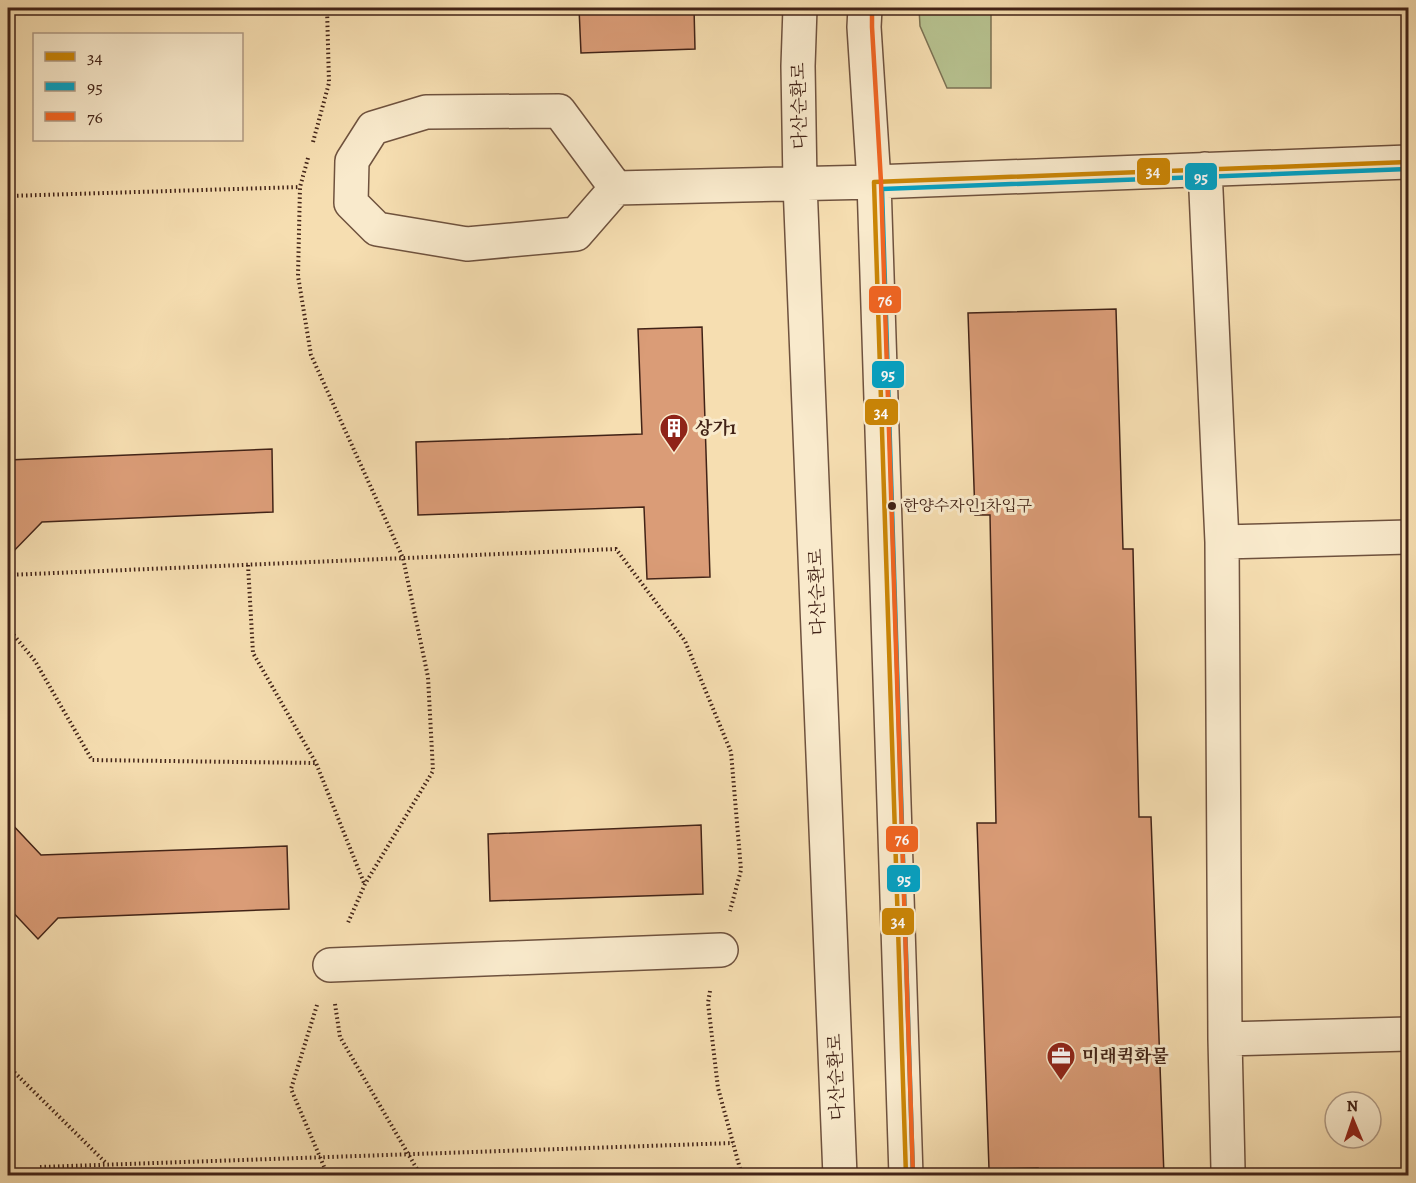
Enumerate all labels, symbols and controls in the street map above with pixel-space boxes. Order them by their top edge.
legend [33,33,243,141]
text: 34 [87,45,103,69]
street label: 다산순환로 [786,62,812,150]
text: 95 [87,75,103,99]
text: 76 [87,105,103,129]
line badge: 34 [1136,157,1171,186]
text: 34 [1146,161,1161,183]
line badge: 95 [1184,162,1218,191]
text: 95 [1194,167,1208,189]
line badge: 76 [868,285,902,314]
text: 76 [878,290,893,312]
line badge: 95 [871,360,905,389]
text: 95 [881,364,895,386]
line badge: 34 [864,398,899,426]
text: 34 [874,402,889,424]
building icon: 상가1 [658,412,690,454]
place label: 상가1 [695,416,737,440]
place label: 한양수자인1차입구 [903,495,1032,517]
marker: 한양수자인1차입구 [886,500,898,512]
street label: 다산순환로 [803,548,831,636]
line badge: 76 [885,825,919,853]
text: 76 [895,829,910,851]
line badge: 95 [886,864,921,893]
text: 95 [897,869,911,891]
line badge: 34 [881,907,915,936]
text: 34 [891,911,906,933]
street label: 다산순환로 [822,1033,850,1121]
office icon: 미래퀵화물 [1045,1040,1077,1082]
place label: 미래퀵화물 [1082,1044,1169,1068]
north arrow [1323,1090,1383,1150]
text: N [1346,1095,1359,1117]

